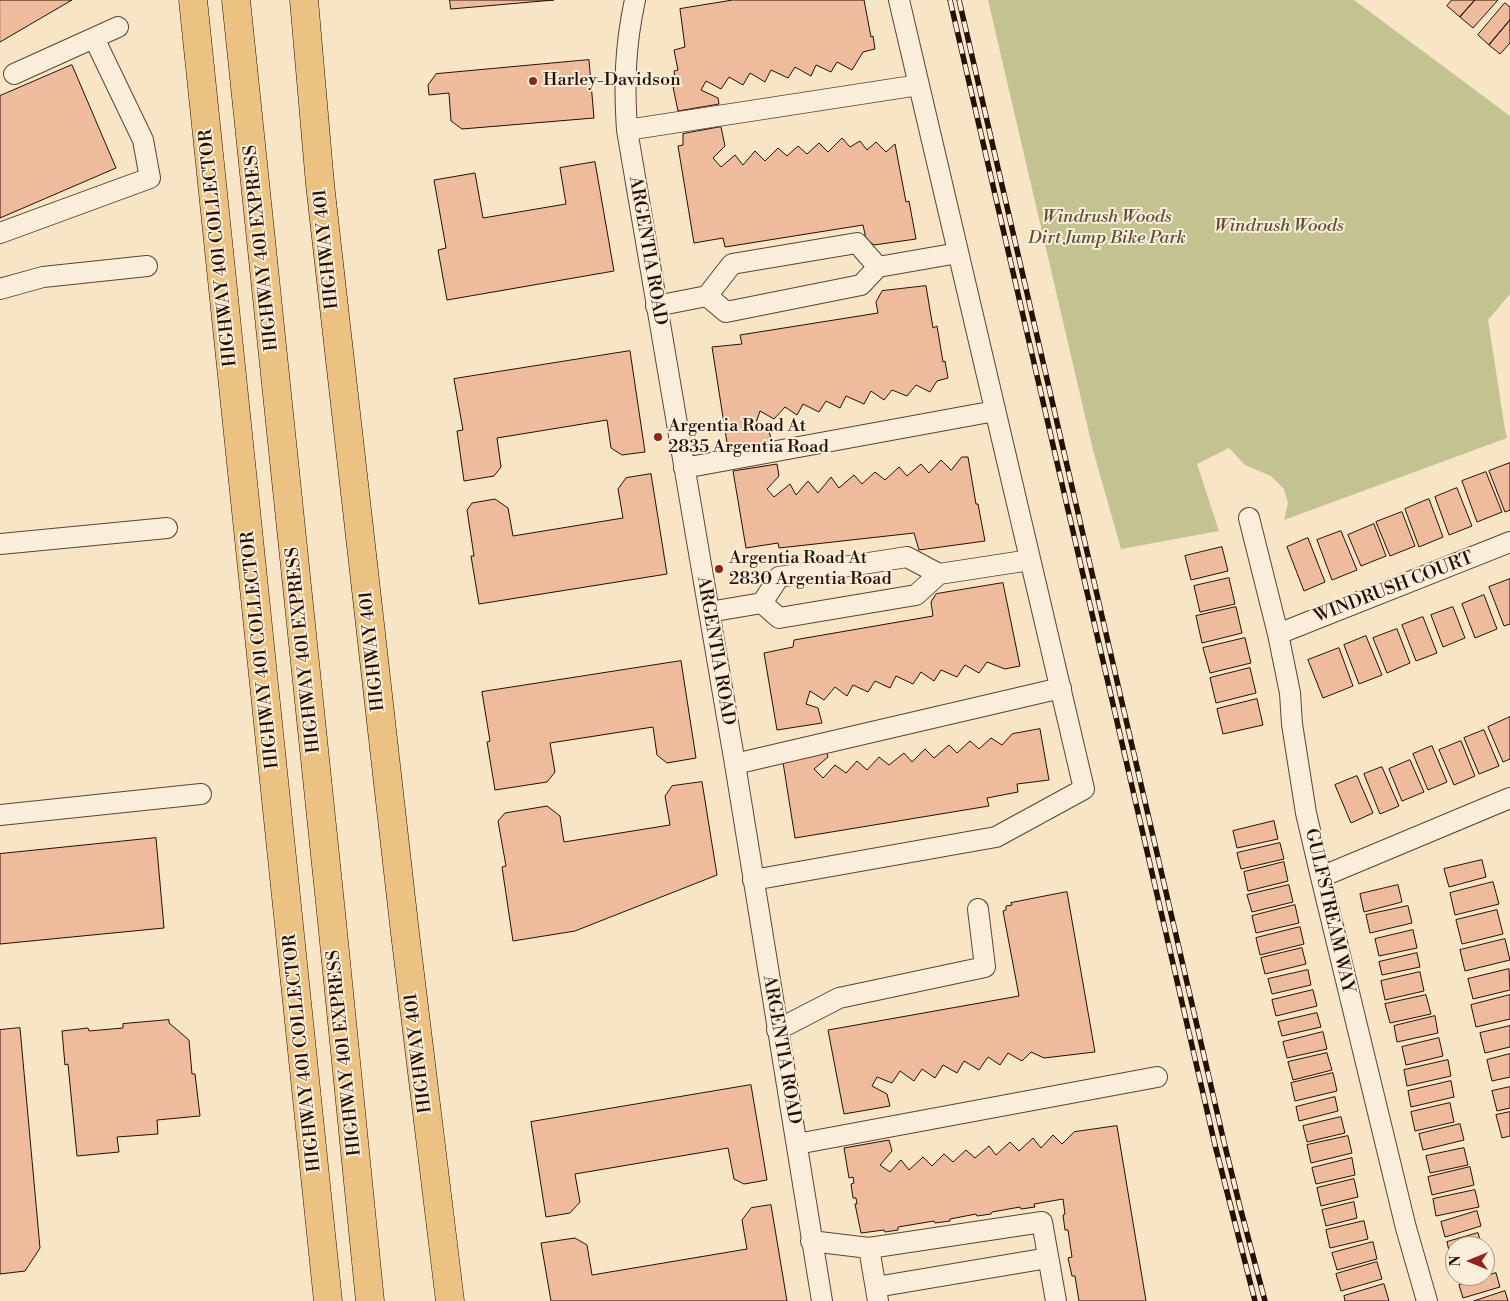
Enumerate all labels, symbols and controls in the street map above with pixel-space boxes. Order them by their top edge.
place label: Harley-Davidson [543,70,681,92]
marker: Harley-Davidson [527,75,539,87]
street label: HIGHWAY 401 COLLECTOR [196,128,242,368]
street label: HIGHWAY 401 EXPRESS [240,144,284,352]
street label: ARGENTIA ROAD [623,175,671,327]
street label: HIGHWAY 401 [310,188,344,310]
park label: Windrush Woods Dirt Jump Bike Park [1028,207,1186,250]
park label: Windrush Woods [1214,216,1344,238]
place label: Argentia Road At 2835 Argentia Road [668,416,829,458]
marker: Argentia Road At 2835 Argentia Road [652,431,664,443]
street label: HIGHWAY 401 COLLECTOR [238,530,284,770]
street label: HIGHWAY 401 EXPRESS [282,546,326,754]
place label: Argentia Road At 2830 Argentia Road [729,548,892,590]
street label: WINDRUSH COURT [1311,548,1477,628]
marker: Argentia Road At 2830 Argentia Road [713,563,725,575]
street label: ARGENTIA ROAD [691,575,739,727]
street label: HIGHWAY 401 [356,590,390,712]
street label: GULFSTREAM WAY [1300,827,1358,995]
street label: HIGHWAY 401 COLLECTOR [280,933,326,1173]
street label: HIGHWAY 401 EXPRESS [323,949,367,1157]
street label: ARGENTIA ROAD [757,974,805,1126]
street label: HIGHWAY 401 [401,992,437,1114]
north arrow [1445,1236,1495,1286]
text: N [1447,1255,1465,1267]

